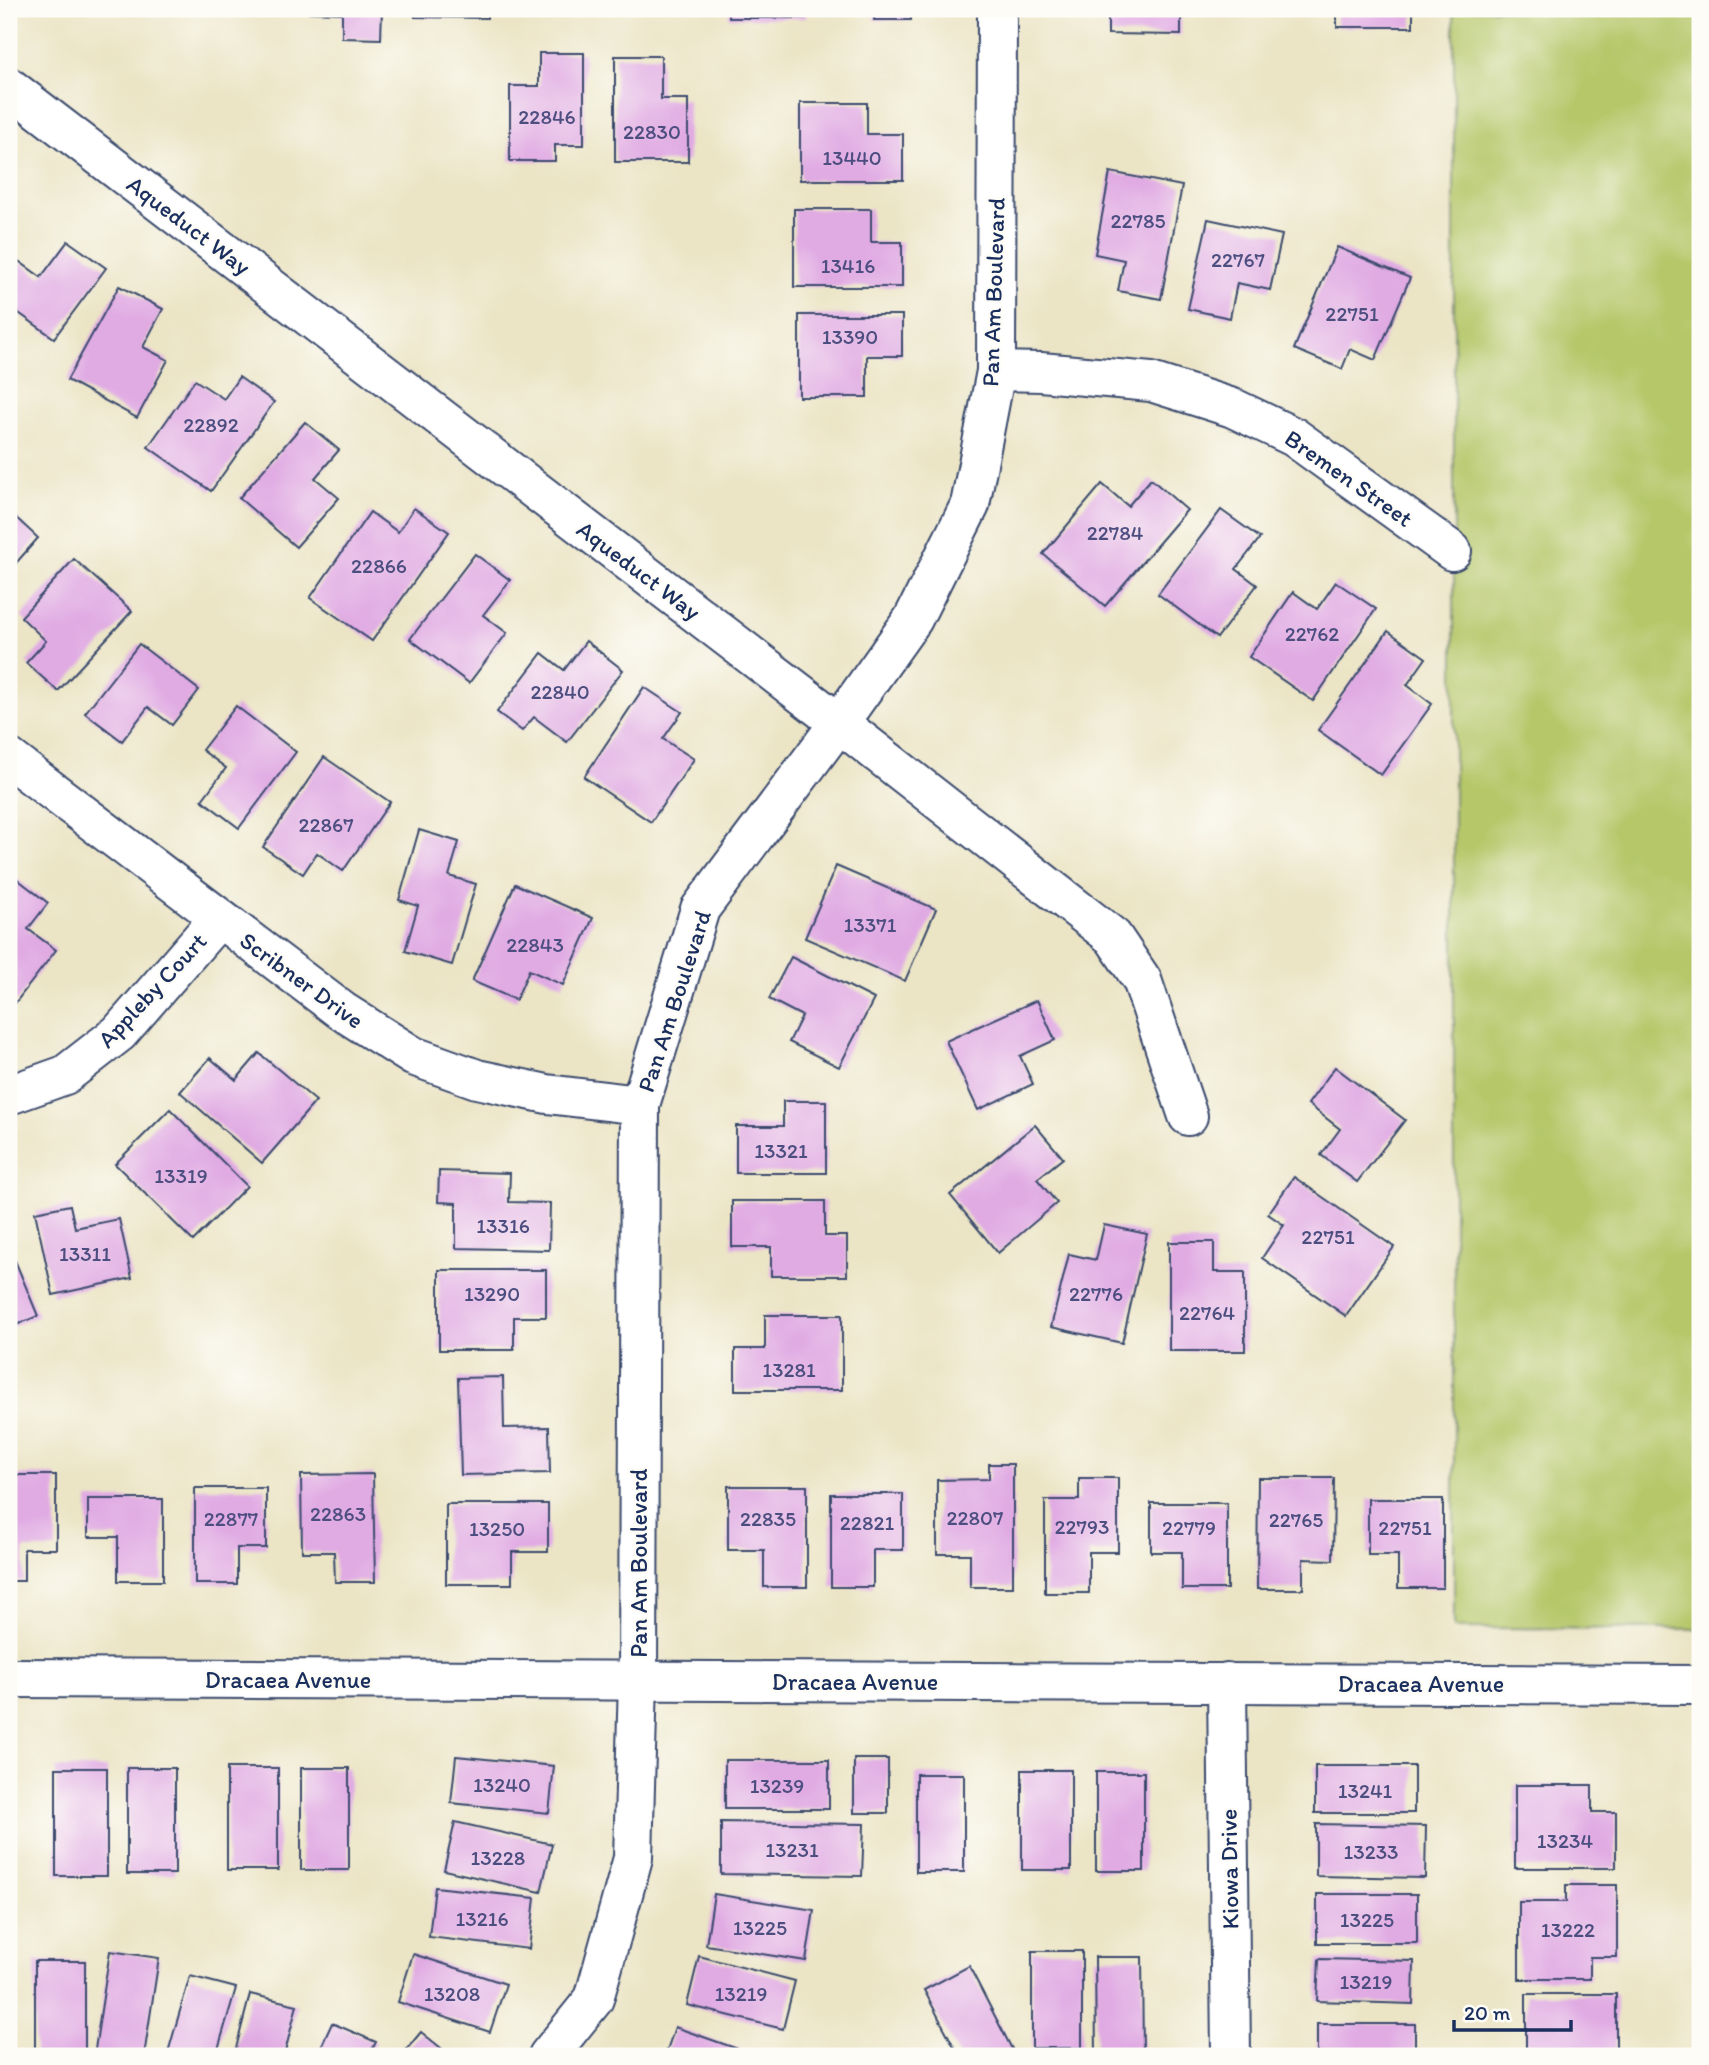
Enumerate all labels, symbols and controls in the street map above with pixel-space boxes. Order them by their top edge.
house number: 22846 [518,104,576,129]
house number: 22830 [623,119,681,144]
house number: 13440 [822,145,882,170]
street label: Aqueduct Way [121,169,257,281]
street label: Pan Am Boulevard [975,197,1011,387]
house number: 22785 [1110,208,1166,233]
house number: 22767 [1211,247,1265,272]
house number: 13416 [821,253,875,278]
house number: 22751 [1325,301,1379,326]
house number: 13390 [822,324,878,349]
house number: 22892 [183,412,239,437]
street label: Bremen Street [1279,423,1419,533]
street label: Aqueduct Way [571,514,707,626]
house number: 22784 [1087,520,1144,545]
house number: 22866 [351,553,407,578]
house number: 22762 [1285,621,1339,646]
house number: 22840 [530,679,590,704]
house number: 22867 [298,812,354,837]
street label: Pan Am Boulevard [631,906,717,1096]
house number: 13371 [844,912,897,937]
street label: Scribner Drive [234,925,370,1035]
street label: Appleby Court [91,926,213,1054]
house number: 22843 [506,932,564,957]
house number: 13321 [754,1138,808,1163]
house number: 13319 [154,1163,208,1188]
house number: 13316 [476,1213,530,1238]
house number: 22751 [1301,1224,1355,1249]
house number: 13311 [59,1241,111,1266]
house number: 13290 [464,1281,520,1306]
house number: 22776 [1069,1281,1123,1306]
house number: 22764 [1179,1300,1235,1325]
house number: 13281 [762,1357,816,1382]
street label: Pan Am Boulevard [624,1468,653,1658]
house number: 22863 [310,1501,366,1526]
house number: 22807 [947,1505,1003,1530]
house number: 22877 [204,1506,258,1531]
house number: 22835 [740,1506,796,1531]
house number: 22765 [1269,1507,1323,1532]
house number: 22821 [840,1510,894,1535]
house number: 22793 [1055,1514,1109,1539]
house number: 22779 [1162,1515,1216,1540]
house number: 22751 [1378,1515,1432,1540]
house number: 13250 [469,1516,525,1541]
street label: Dracaea Avenue [205,1665,371,1694]
street label: Dracaea Avenue [772,1667,938,1696]
street label: Dracaea Avenue [1338,1669,1504,1698]
house number: 13240 [473,1772,531,1797]
house number: 13239 [750,1773,804,1798]
house number: 13241 [1338,1778,1393,1803]
street label: Kiowa Drive [1213,1808,1245,1930]
house number: 13234 [1537,1828,1594,1853]
house number: 13231 [765,1837,819,1862]
house number: 13233 [1343,1839,1399,1864]
house number: 13228 [471,1845,525,1870]
house number: 13216 [455,1906,509,1931]
house number: 13225 [1340,1907,1394,1932]
house number: 13225 [733,1915,787,1940]
house number: 13222 [1541,1917,1595,1942]
house number: 13219 [1340,1969,1392,1994]
house number: 13208 [424,1981,480,2006]
house number: 13219 [715,1981,767,2006]
scale bar [1454,1988,1571,2032]
text: 20 m [1464,2000,1511,2025]

